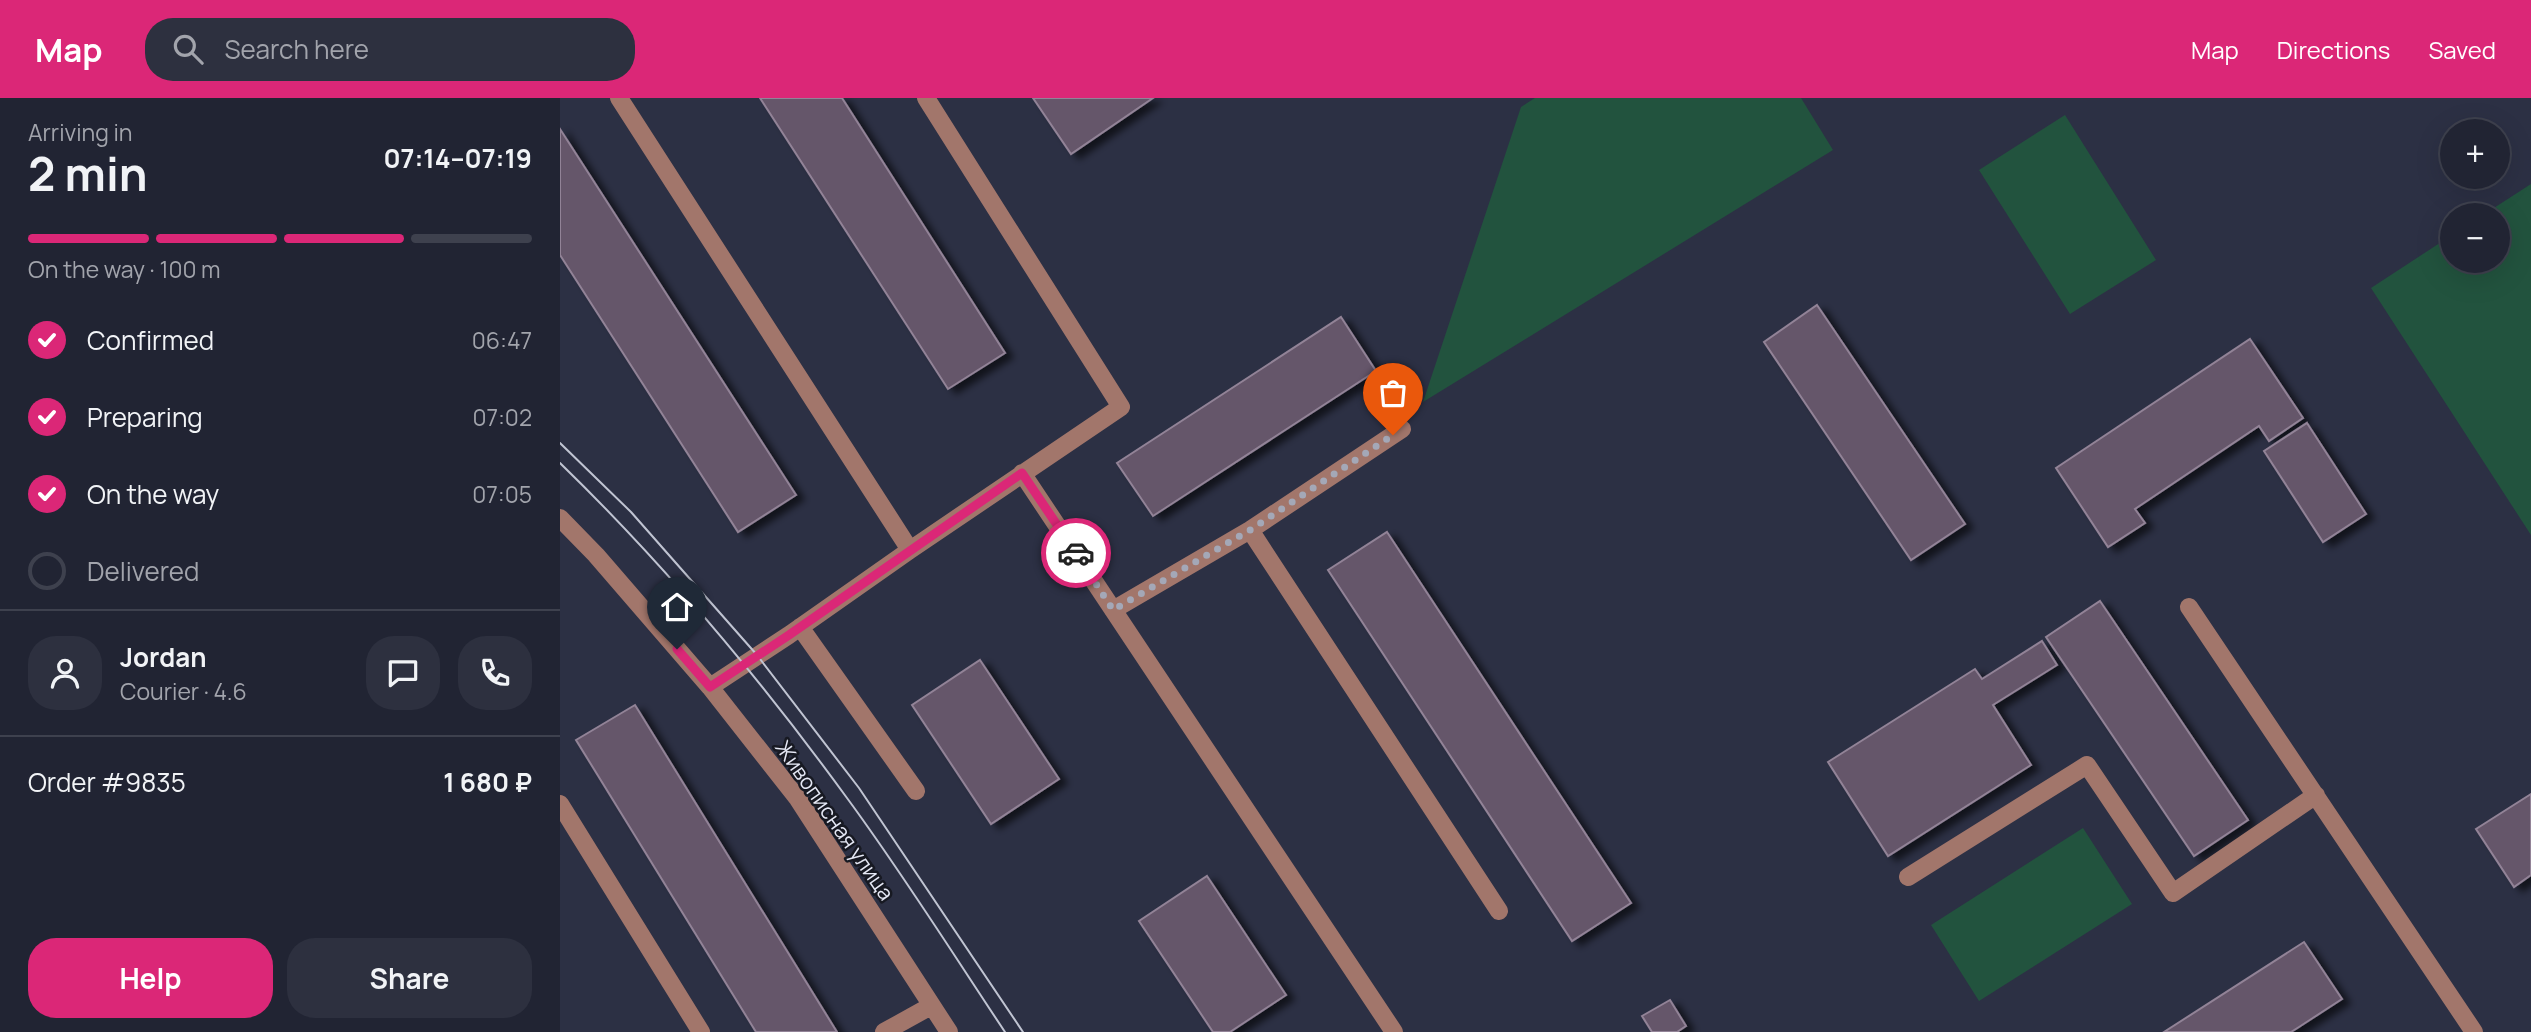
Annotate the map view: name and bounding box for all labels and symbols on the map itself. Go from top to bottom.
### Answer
pin [1363,363,1423,435]
courier [1041,518,1111,588]
pin [647,577,707,649]
street label: Живописная улица [769,735,901,905]

